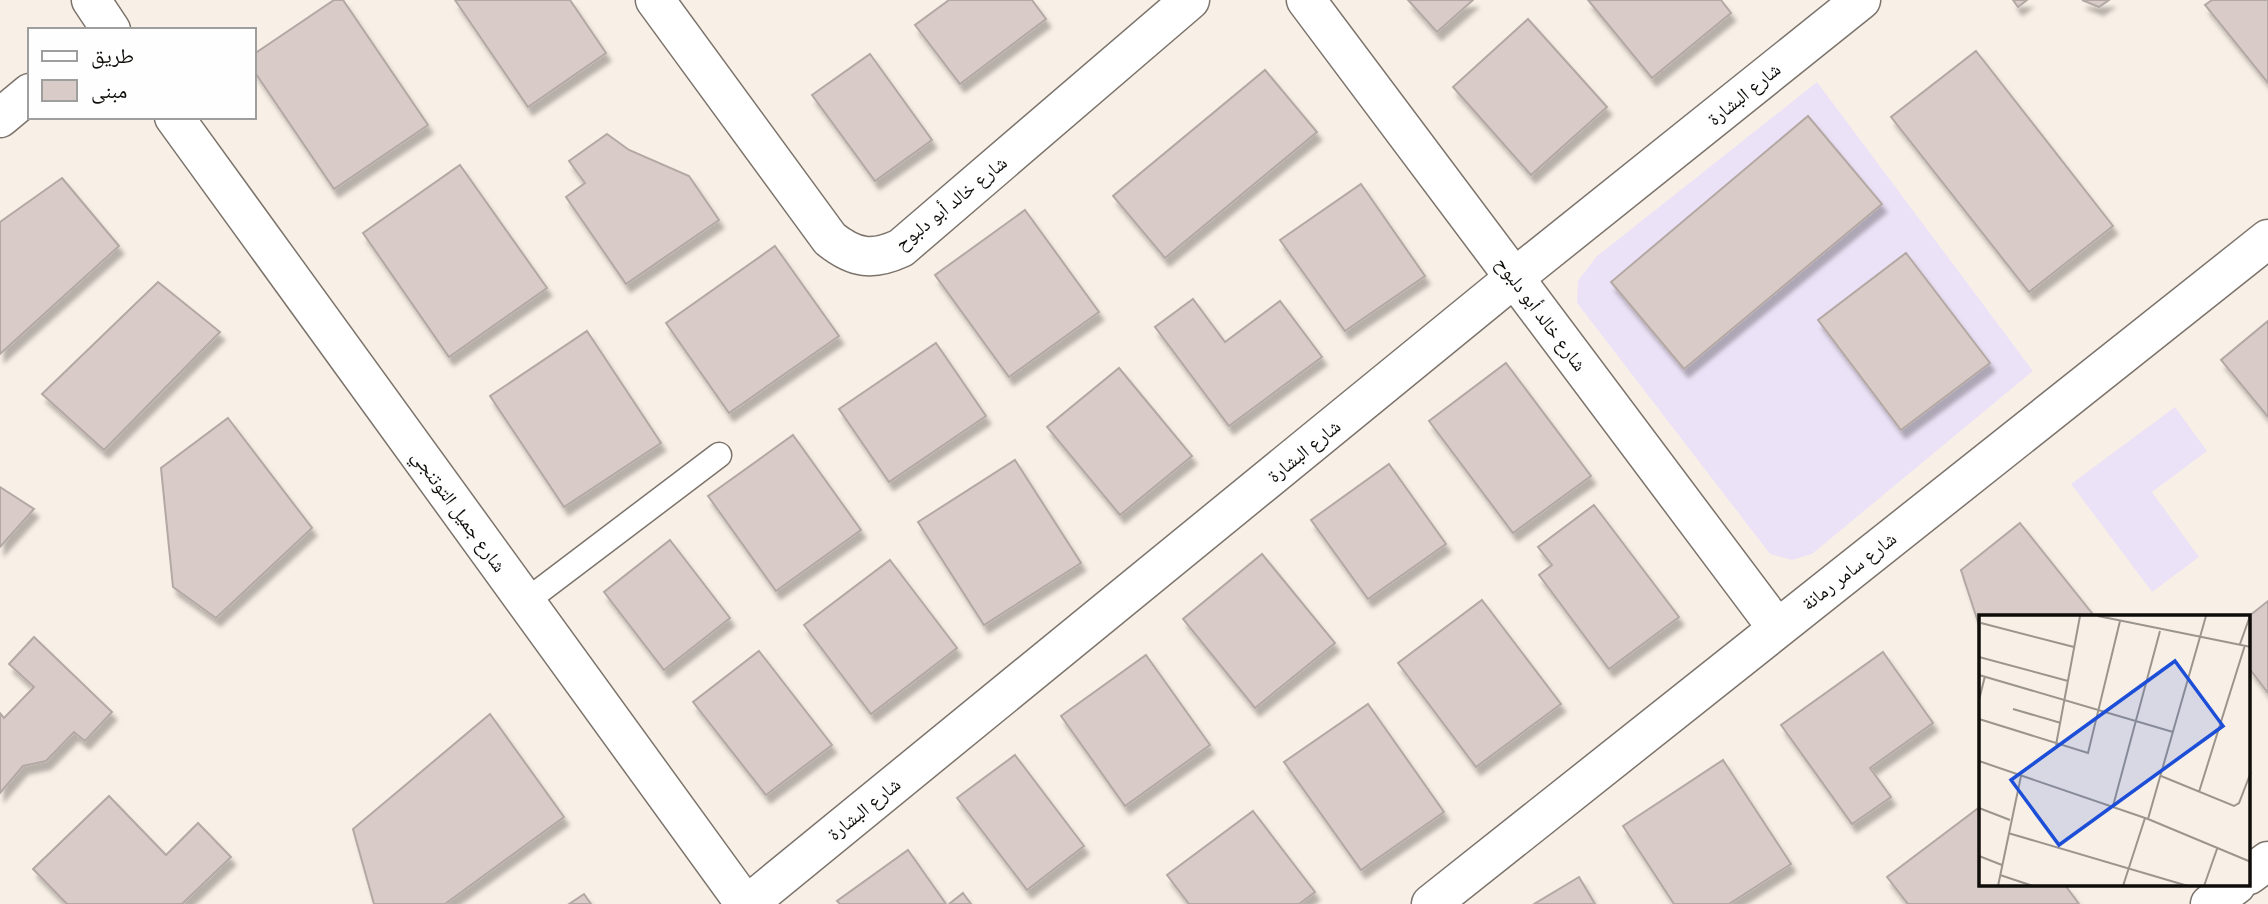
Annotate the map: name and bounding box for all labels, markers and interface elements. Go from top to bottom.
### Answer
legend [28,28,256,119]
text: طريق [91,43,134,69]
street label: شارع البشارة [1703,58,1785,130]
text: مبنى [91,78,127,104]
street label: شارع خالد أبو دلبوح [890,151,1012,255]
street label: شارع خالد أبو دلبوح [1491,252,1591,376]
street label: شارع البشارة [1263,415,1345,487]
street label: شارع جميل التوتنجي [404,445,511,579]
street label: شارع سامر رمانة [1797,527,1901,615]
inset map [1979,615,2250,886]
street label: شارع البشارة [823,773,905,845]

